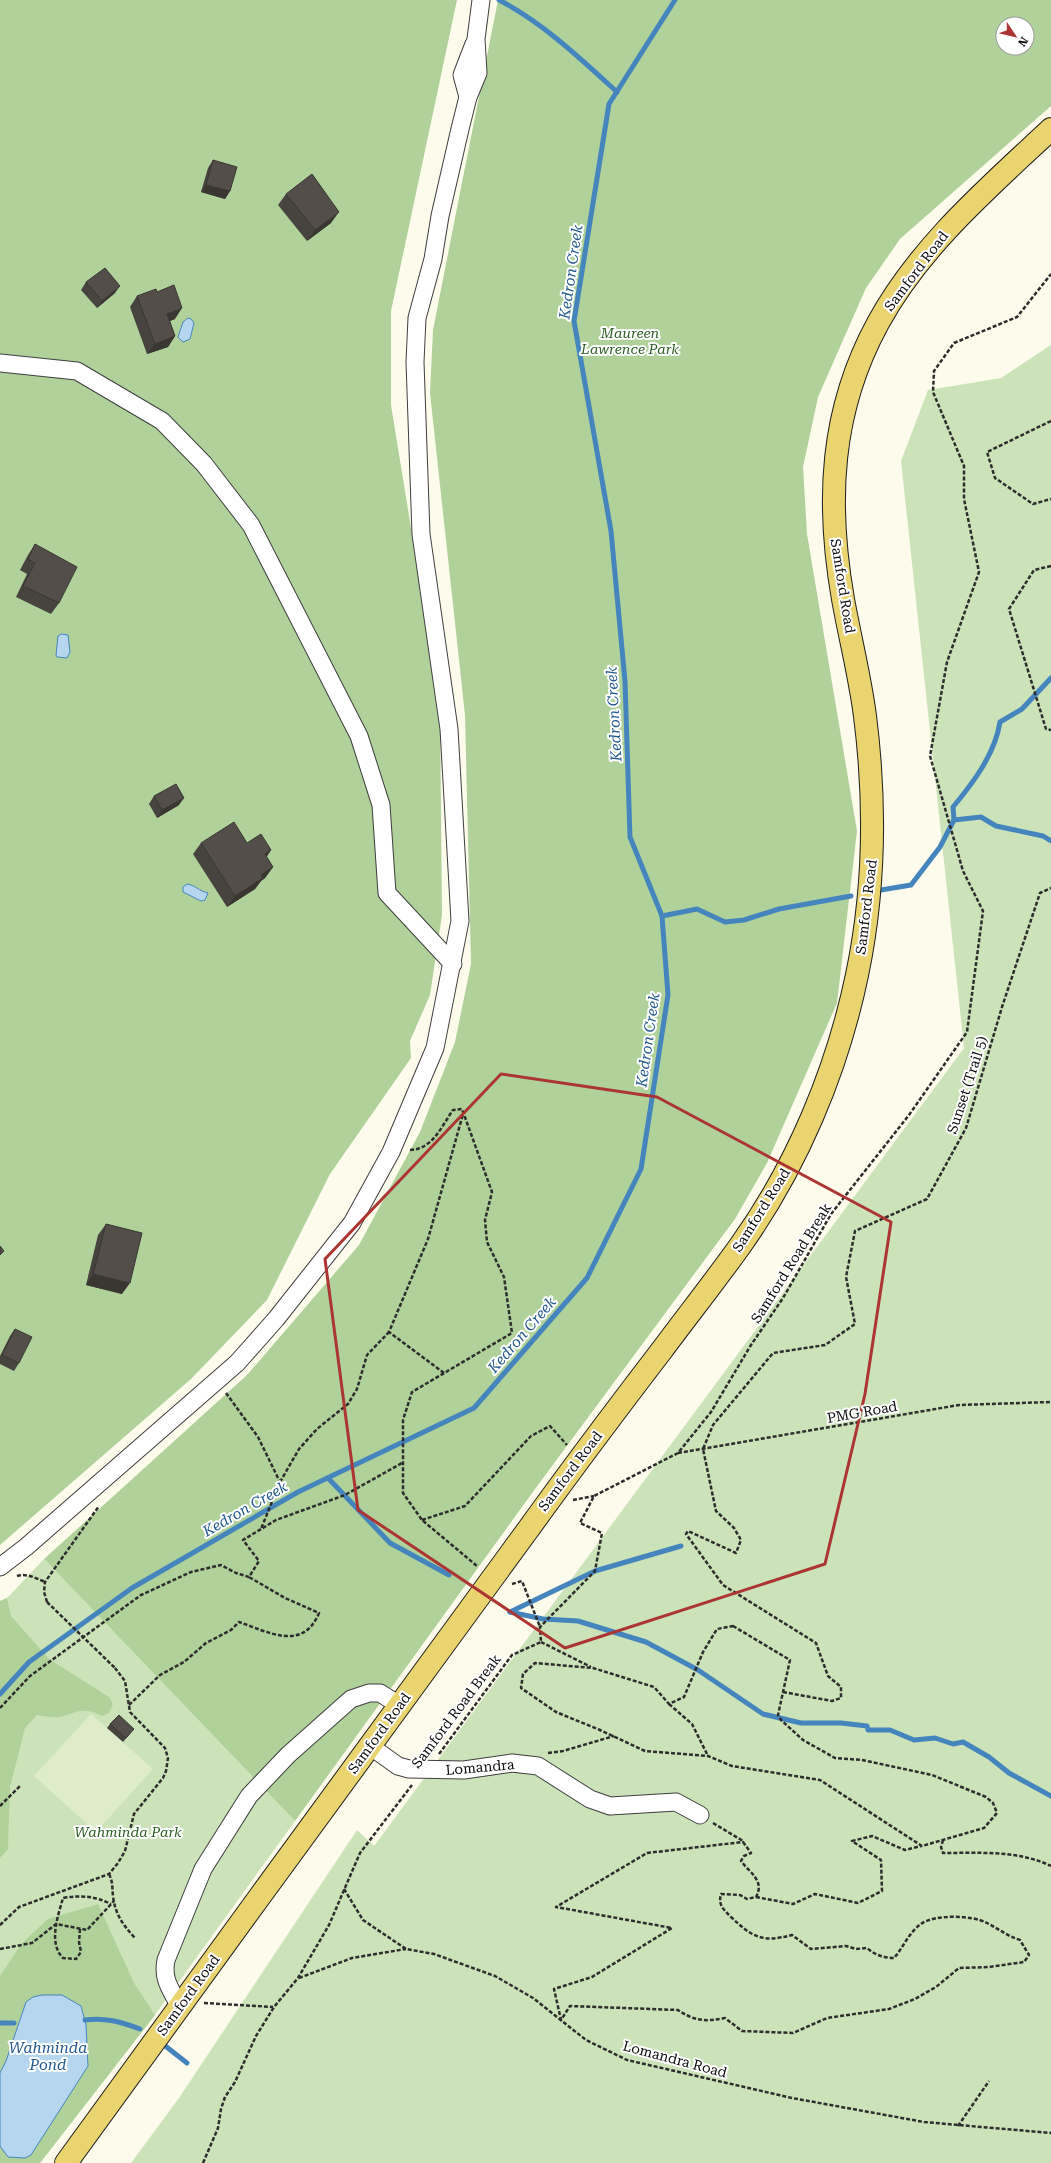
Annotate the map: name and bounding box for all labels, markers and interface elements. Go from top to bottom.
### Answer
north arrow [995,16,1035,56]
text: N [1015,34,1031,49]
water label: Kedron Creek [555,223,587,321]
street label: Samford Road [881,228,951,314]
park label: Maureen Lawrence Park [580,325,679,357]
street label: Samford Road [828,537,858,635]
water label: Kedron Creek [602,665,626,763]
street label: Samford Road [852,859,880,955]
water label: Kedron Creek [632,991,664,1089]
street label: Sunset (Trail 5) [944,1034,990,1136]
street label: Samford Road [729,1165,793,1255]
street label: Samford Road Break [748,1200,834,1326]
water label: Kedron Creek [483,1293,560,1377]
street label: PMG Road [826,1398,898,1426]
street label: Samford Road [535,1428,605,1514]
water label: Kedron Creek [199,1477,291,1541]
street label: Samford Road Break [408,1651,504,1771]
street label: Samford Road [344,1690,414,1776]
street label: Lomandra [445,1756,515,1778]
park label: Wahminda Park [74,1824,182,1840]
street label: Samford Road [153,1952,223,2038]
street label: Lomandra Road [621,2037,729,2081]
water label: Wahminda Pond [9,2039,87,2074]

